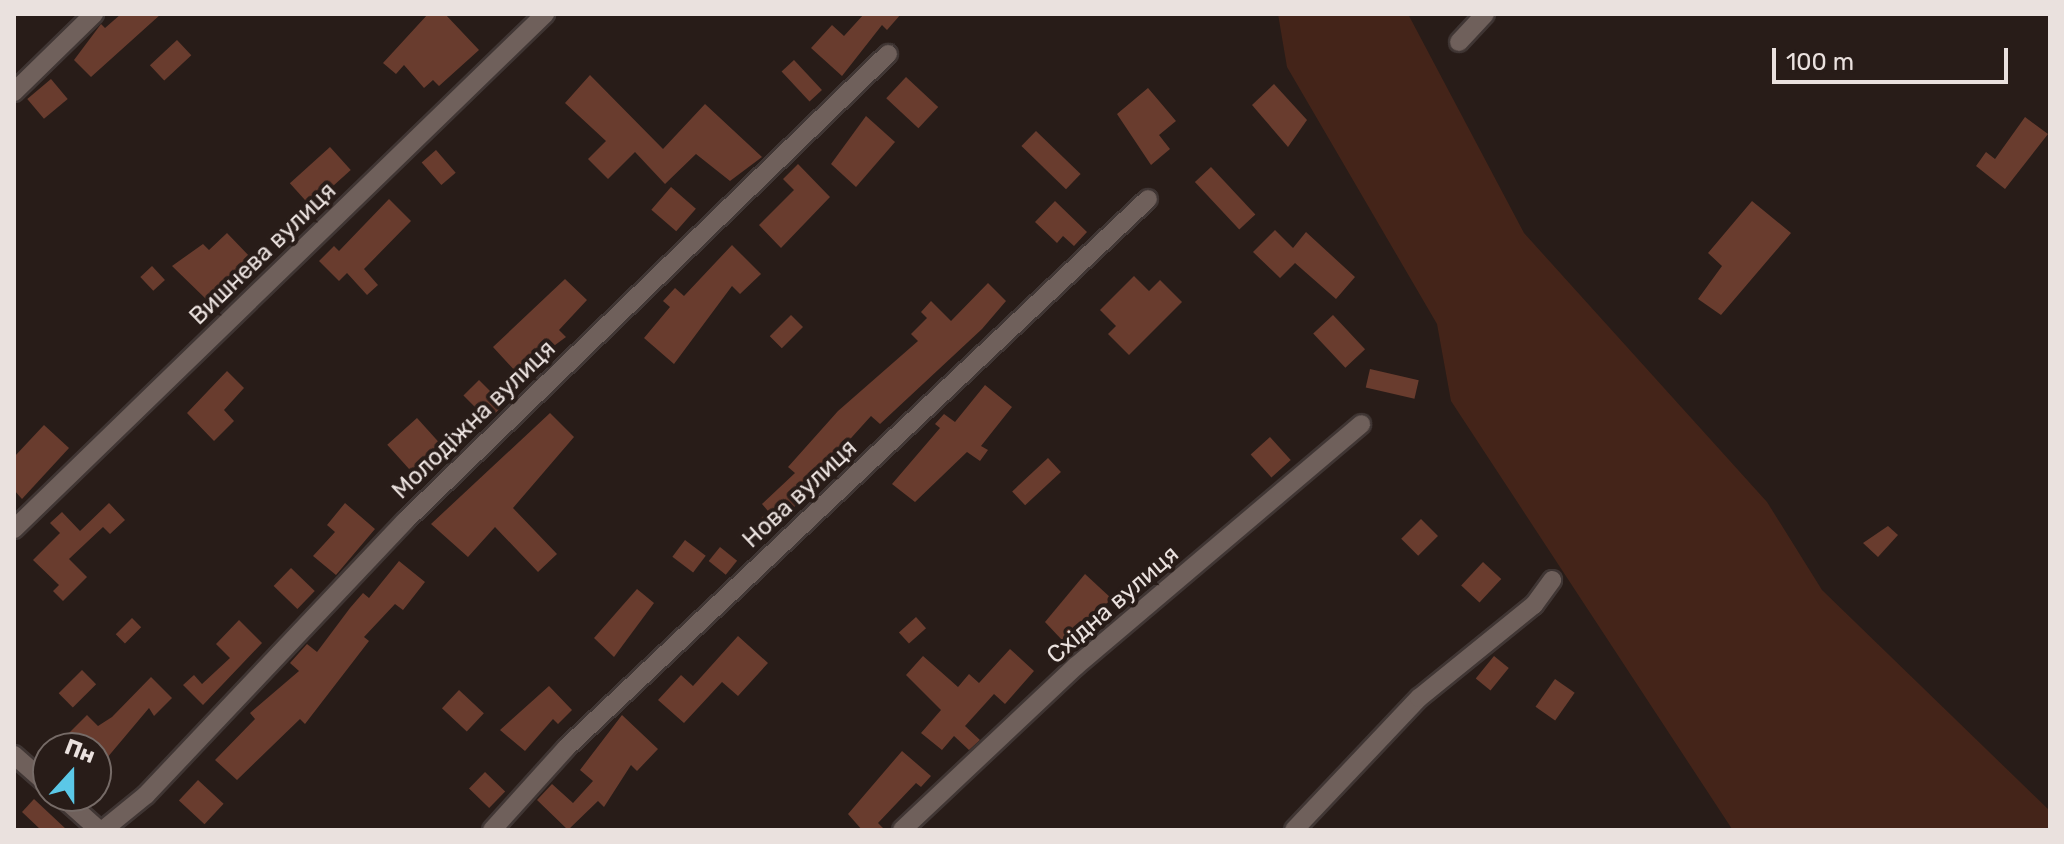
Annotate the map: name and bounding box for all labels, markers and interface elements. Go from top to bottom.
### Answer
scale bar [1776,32,2012,82]
text: 100 m [1786,48,1854,76]
street label: Вишнева вулиця [184,177,342,331]
street label: Молодіжна вулиця [386,335,562,505]
street label: Нова вулиця [737,434,863,554]
street label: Східна вулиця [1041,540,1185,670]
north arrow [32,732,112,812]
text: Пн [61,733,99,769]

